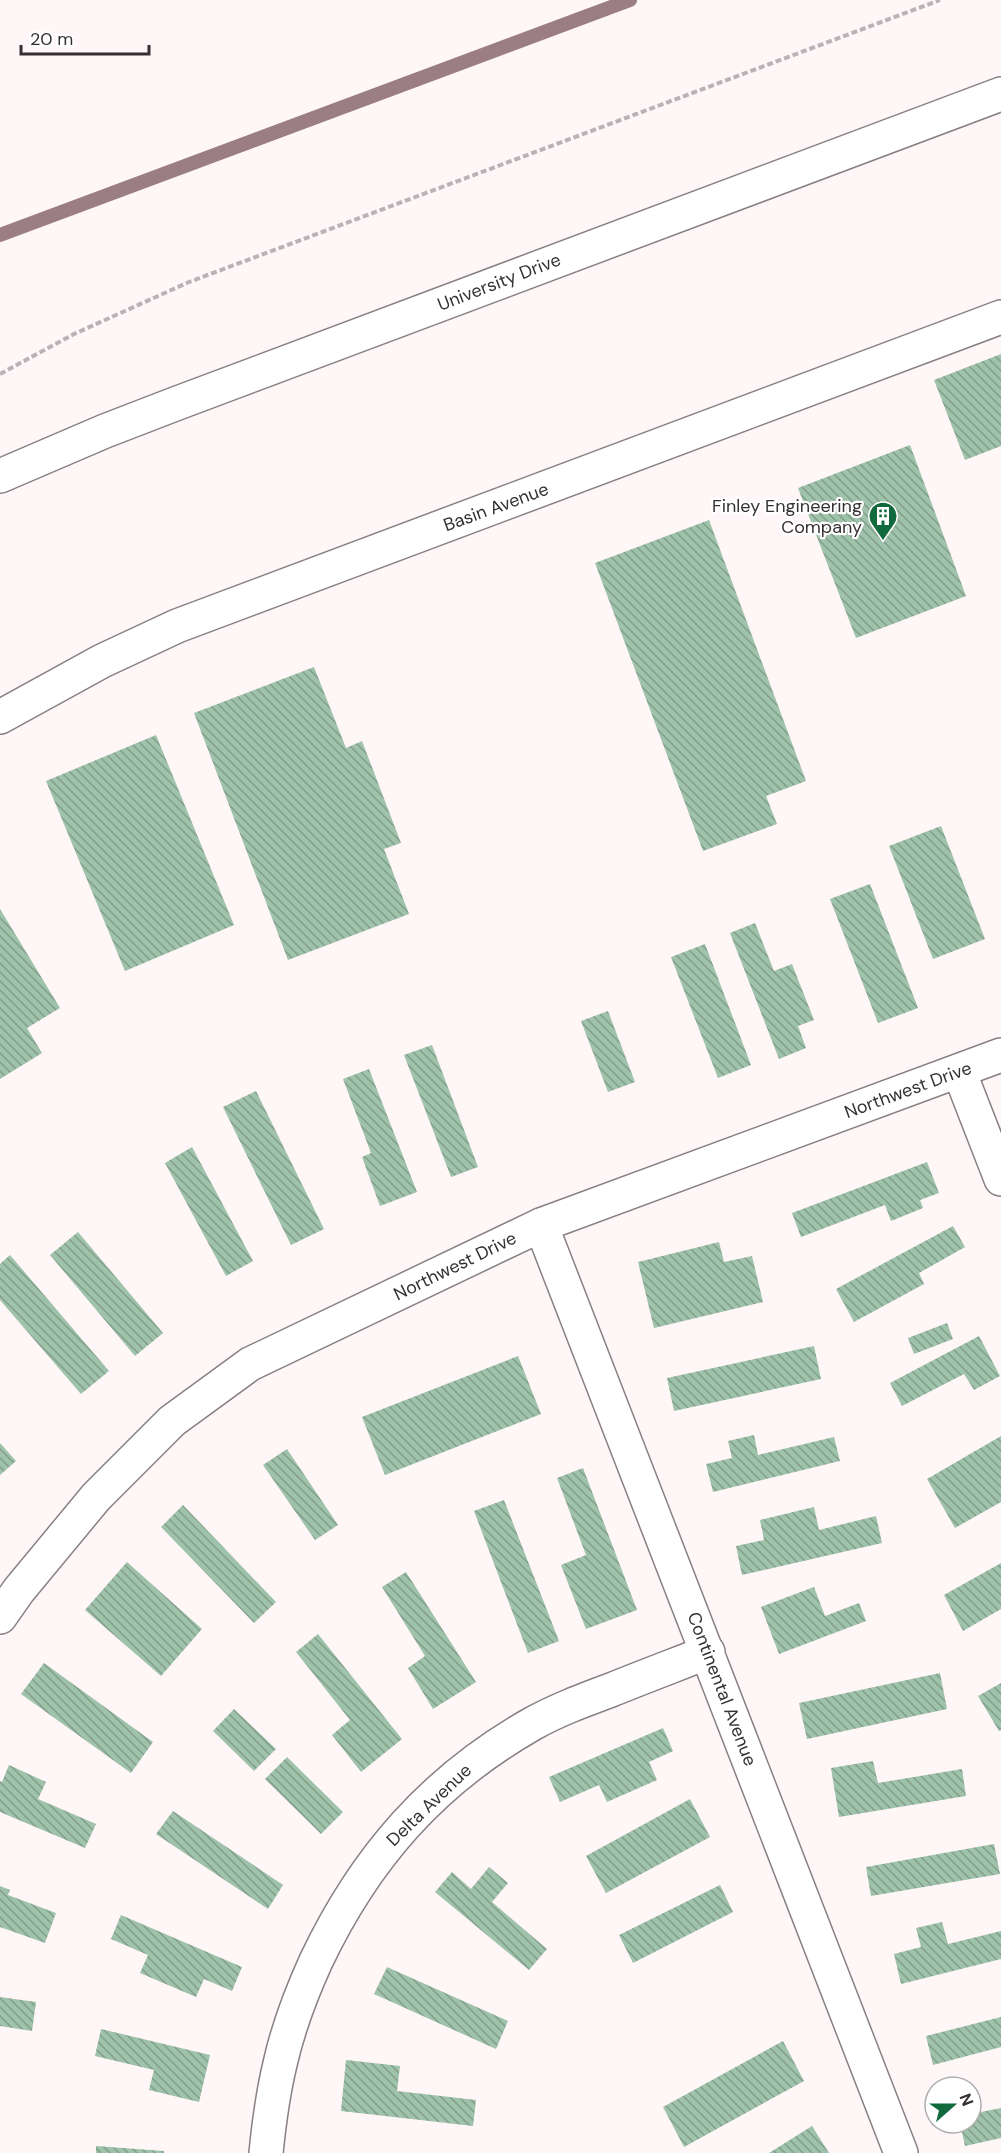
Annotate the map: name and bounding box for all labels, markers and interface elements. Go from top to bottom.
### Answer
scale bar [21,18,148,56]
text: 20 m [30,27,73,51]
street label: University Drive [434,247,564,317]
street label: Basin Avenue [440,477,552,537]
place label: Finley Engineering Company [712,494,862,539]
building icon: Finley Engineering Company [867,500,899,542]
street label: Northwest Drive [841,1056,975,1124]
street label: Northwest Drive [390,1226,520,1306]
street label: Continental Avenue [682,1609,762,1769]
street label: Delta Avenue [381,1758,477,1852]
north arrow [923,2075,983,2135]
text: N [955,2091,978,2109]

